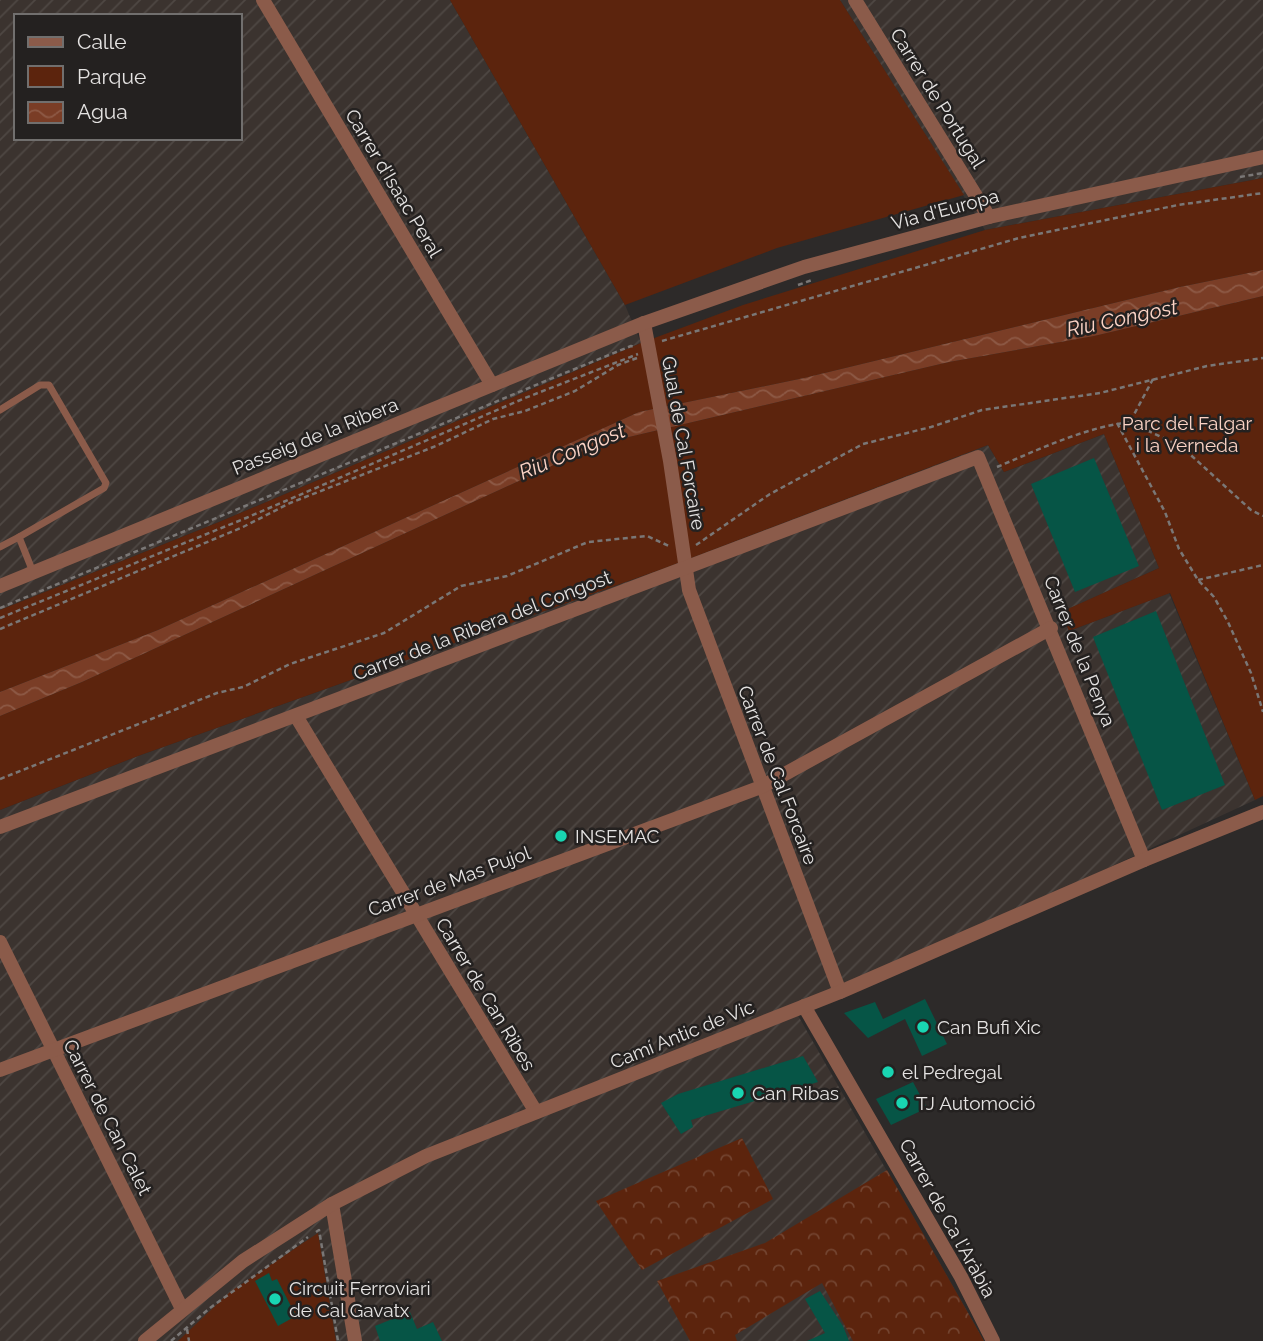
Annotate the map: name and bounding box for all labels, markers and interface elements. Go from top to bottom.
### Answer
legend [14,14,242,140]
street label: Carrer de Portugal [886,24,990,173]
text: Calle [77,29,127,54]
text: Parque [77,64,146,89]
text: Agua [77,99,128,124]
street label: Carrer d'Isaac Peral [341,105,447,262]
street label: Via d'Europa [889,184,1001,234]
water label: Riu Congost [1064,294,1180,342]
street label: Gual de Cal Forcaire [658,354,710,532]
street label: Passeig de la Ribera [229,393,401,479]
park label: Parc del Falgar i la Verneda [1122,412,1253,456]
water label: Riu Congost [515,417,629,485]
street label: Carrer de la Ribera del Congost [350,565,615,684]
street label: Carrer de la Penya [1040,572,1120,730]
street label: Carrer de Cal Forcaire [734,682,822,868]
place label: INSEMAC [575,825,660,847]
marker: INSEMAC [553,828,569,844]
street label: Carrer de Mas Pujol [365,841,534,921]
street label: Carrer de Can Ribes [432,914,540,1074]
street label: Camí Antic de Vic [607,995,757,1073]
place label: Can Bufi Xic [937,1016,1041,1038]
marker: Can Bufi Xic [915,1019,931,1035]
street label: Carrer de Can Calet [59,1035,157,1199]
place label: el Pedregal [902,1061,1003,1083]
marker: el Pedregal [880,1064,896,1080]
place label: Can Ribas [752,1082,839,1104]
marker: Can Ribas [730,1085,746,1101]
place label: TJ Automoció [916,1092,1035,1114]
marker: TJ Automoció [894,1095,910,1111]
street label: Carrer de Ca l'Aràbia [895,1135,1001,1301]
place label: Circuit Ferroviari de Cal Gavatx [289,1277,431,1321]
marker: Circuit Ferroviari de Cal Gavatx [267,1291,283,1307]

